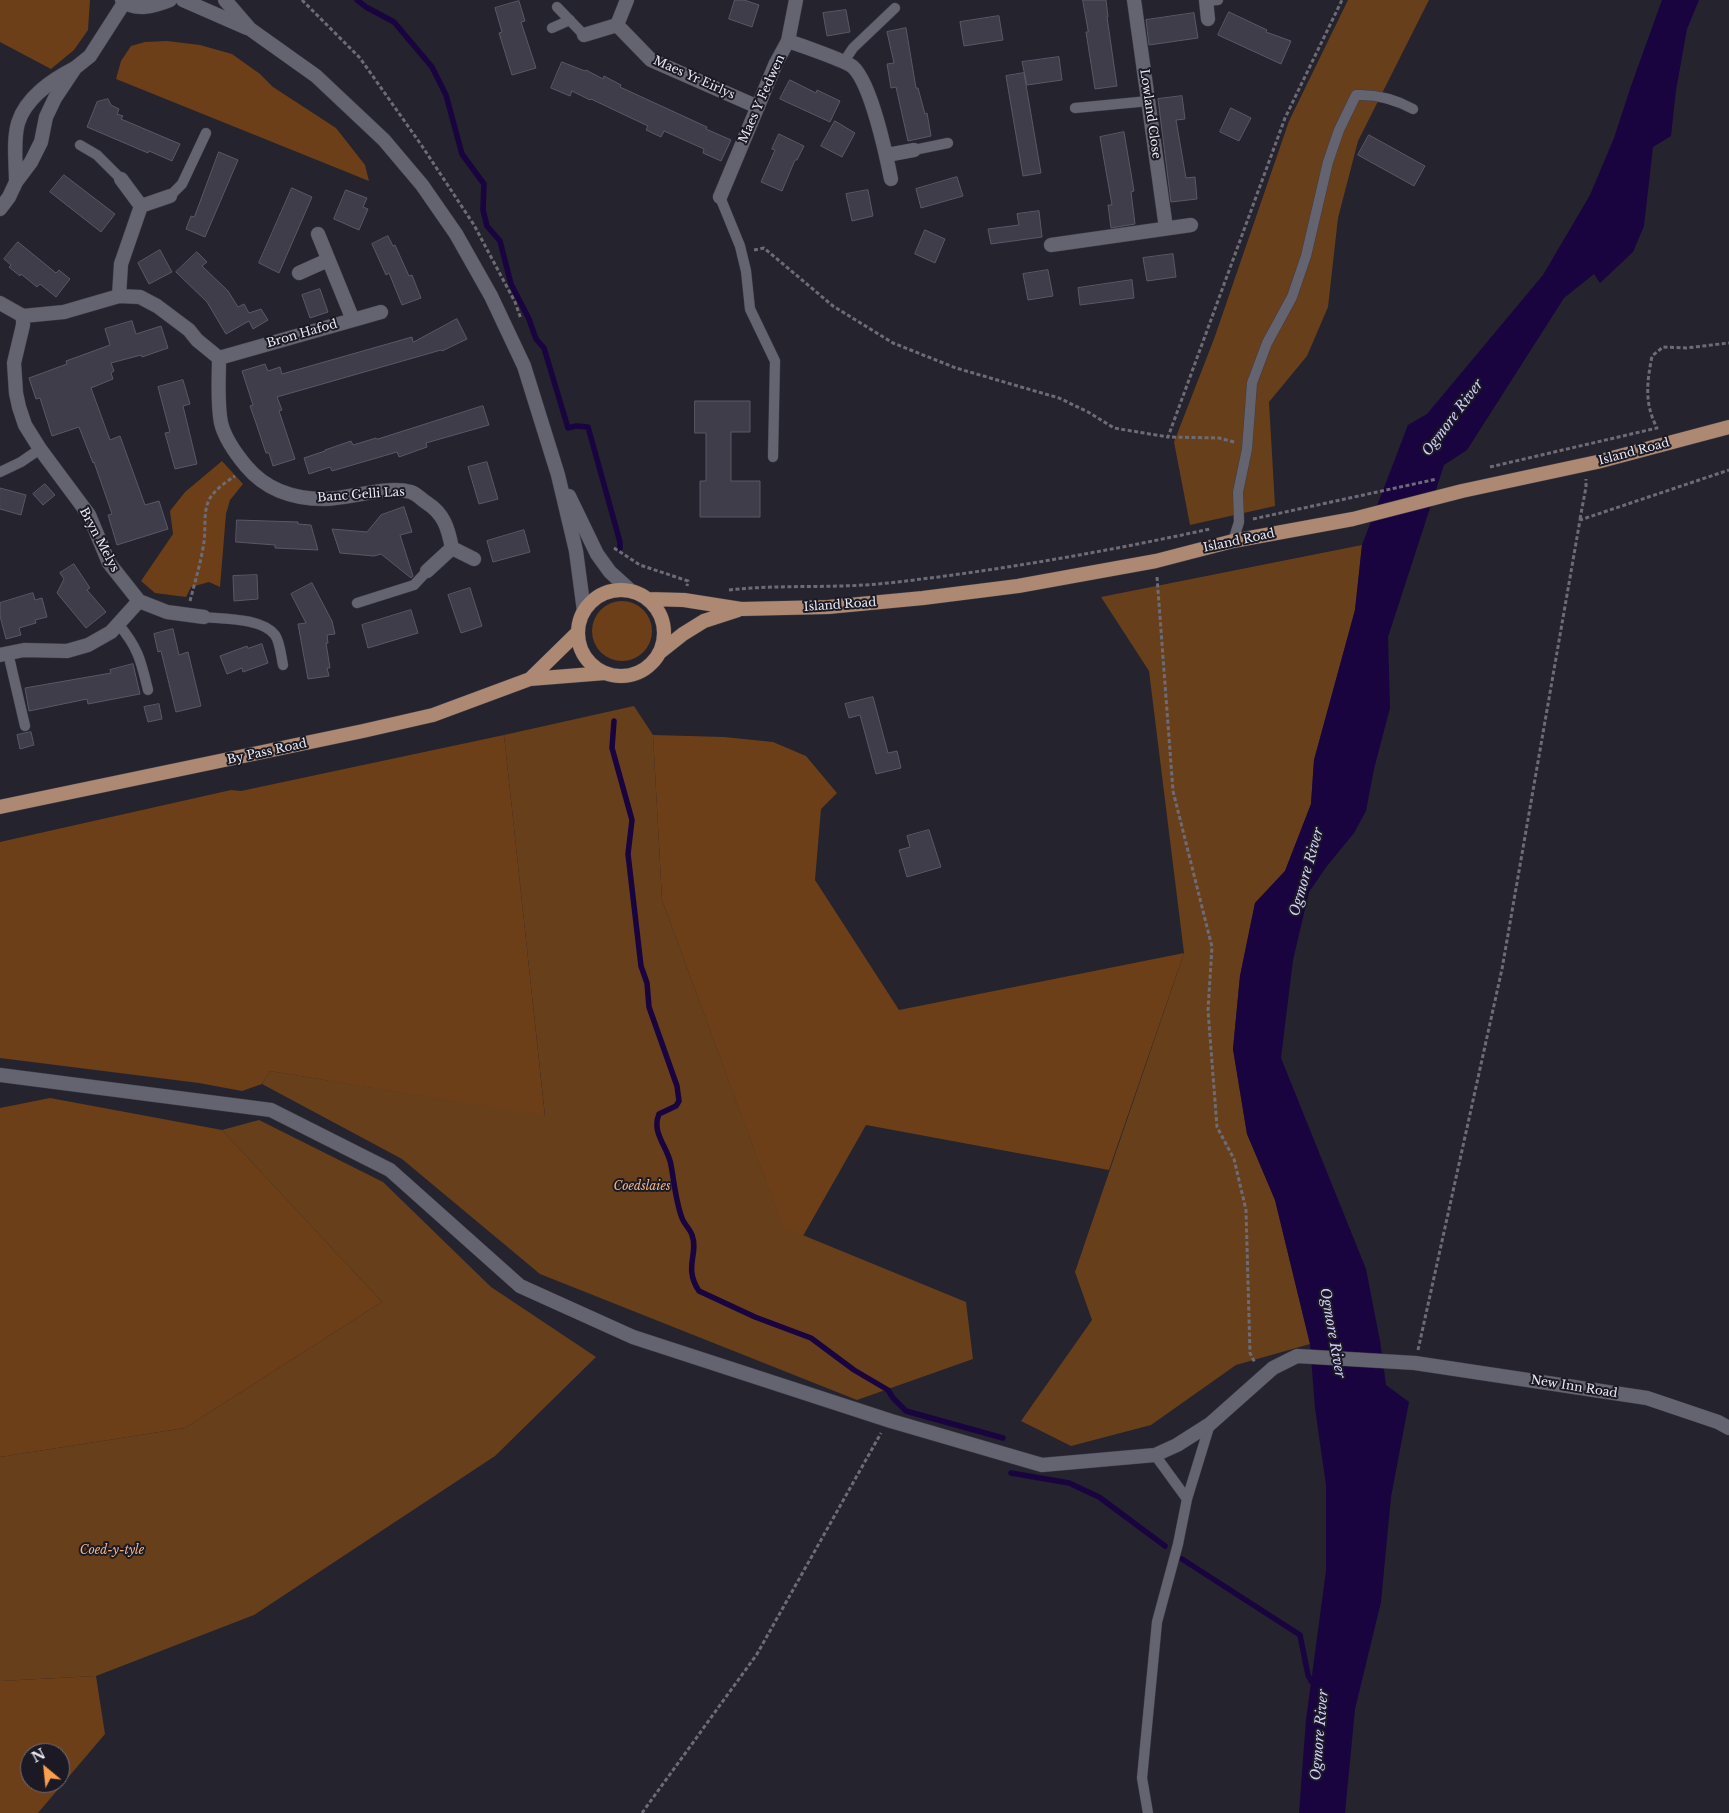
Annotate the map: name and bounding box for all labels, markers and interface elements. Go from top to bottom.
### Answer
street label: Maes Y Fedwen [736,53,788,145]
street label: Maes Yr Eirlys [651,54,737,102]
street label: Lowland Close [1137,68,1163,160]
street label: Bron Hafod [265,317,339,351]
water label: Ogmore River [1419,377,1487,459]
street label: Island Road [1597,436,1671,468]
street label: Banc Gelli Las [317,485,405,505]
street label: Bryn Melys [76,505,122,575]
street label: Island Road [1202,526,1276,556]
street label: Island Road [803,595,877,615]
street label: By Pass Road [226,737,308,767]
water label: Ogmore River [1286,826,1328,918]
park label: Coedslaies [614,1180,670,1194]
water label: Ogmore River [1316,1287,1348,1379]
street label: New Inn Road [1530,1373,1618,1401]
park label: Coed-y-tyle [80,1544,144,1558]
water label: Ogmore River [1308,1689,1332,1781]
north arrow [20,1743,70,1793]
text: N [28,1745,48,1767]

